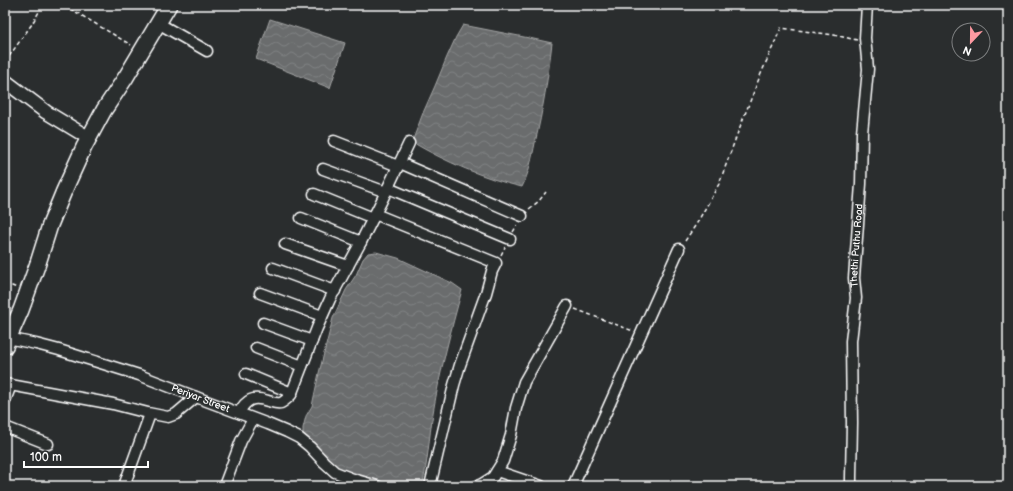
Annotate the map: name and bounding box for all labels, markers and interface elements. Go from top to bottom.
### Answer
north arrow [951,22,991,62]
text: N [961,43,974,58]
street label: Thethi Puthu Road [848,203,866,288]
street label: Periyar Street [170,382,231,415]
scale bar [24,443,148,469]
text: 100 m [30,450,62,465]

